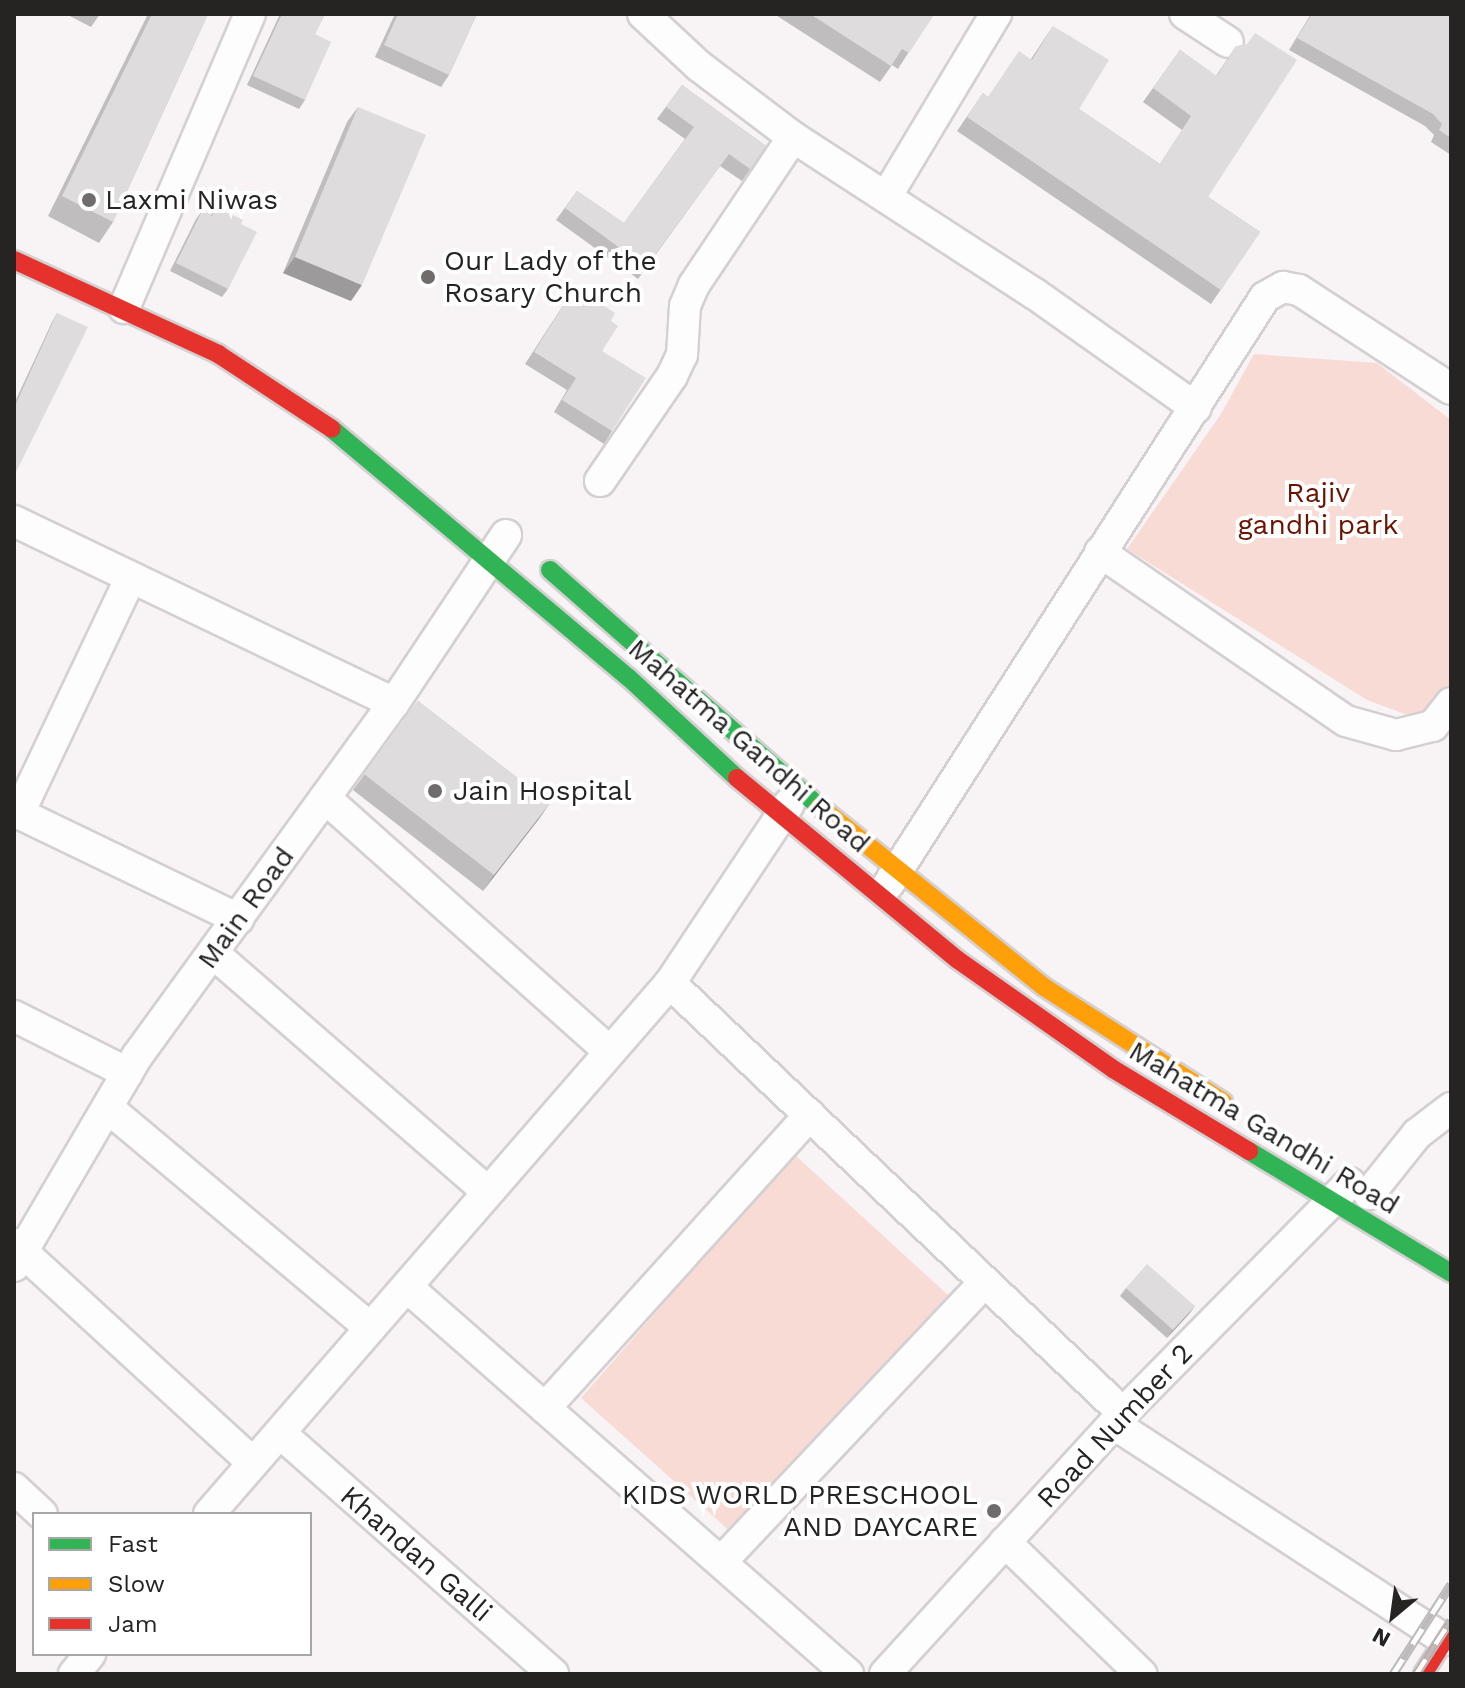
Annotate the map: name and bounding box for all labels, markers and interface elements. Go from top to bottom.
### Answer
place label: Laxmi Niwas [105,183,278,217]
marker: Laxmi Niwas [80,191,98,209]
place label: Our Lady of the Rosary Church [444,244,660,310]
marker: Our Lady of the Rosary Church [419,268,437,286]
park label: Rajiv gandhi park [1238,476,1398,542]
street label: Mahatma Gandhi Road [621,632,877,860]
place label: Jain Hospital [453,774,632,808]
marker: Jain Hospital [424,780,446,802]
street label: Main Road [191,841,301,975]
street label: Mahatma Gandhi Road [1123,1034,1405,1222]
street label: Road Number 2 [1030,1337,1200,1515]
place label: KIDS WORLD PRESCHOOL AND DAYCARE [621,1478,978,1544]
street label: Khandan Galli [333,1479,499,1629]
marker: KIDS WORLD PRESCHOOL AND DAYCARE [985,1502,1003,1520]
legend [32,1512,312,1656]
text: Fast [108,1530,158,1558]
text: Slow [108,1570,165,1598]
north arrow [1353,1576,1433,1656]
text: Jam [108,1610,158,1638]
text: N [1368,1623,1394,1652]

